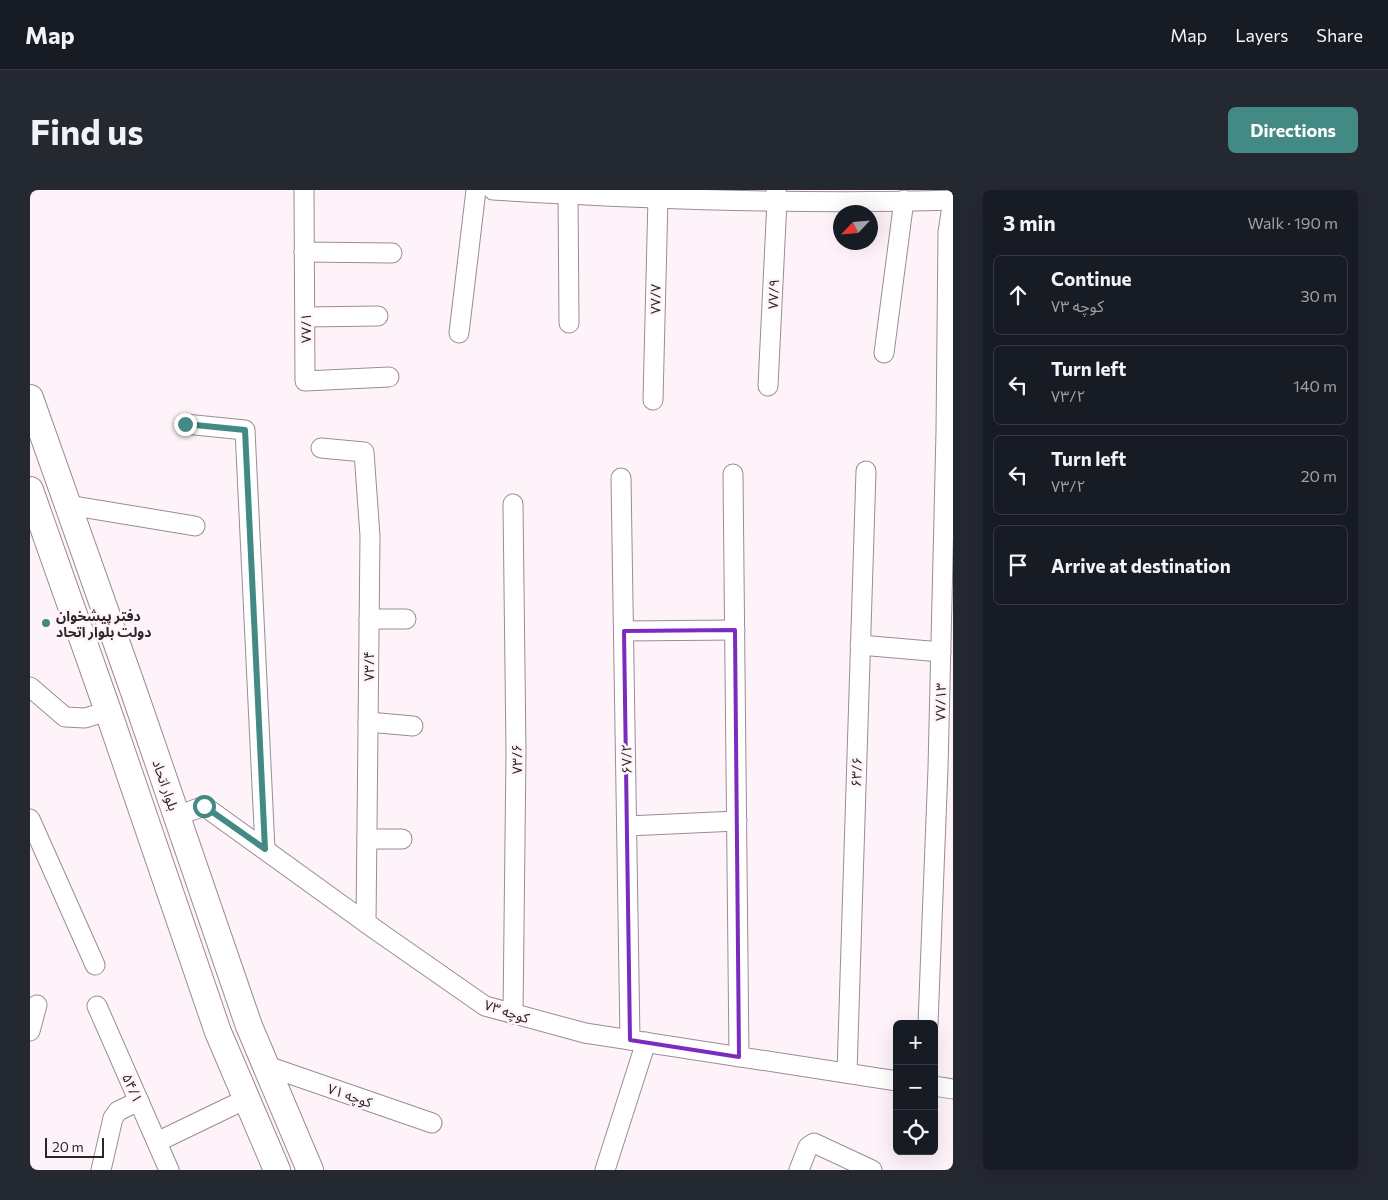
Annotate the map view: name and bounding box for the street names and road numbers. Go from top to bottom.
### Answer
street label: ۷۷/۹ [764,278,782,310]
street label: ۷۷/۷ [646,284,664,314]
street label: ۷۷/۱ [297,313,314,343]
street label: ۷۳/۴ [360,651,377,681]
street label: ۷۷/۱۳ [931,683,949,721]
street label: ۷۳/۶ [508,744,525,774]
street label: ۶۷/۲ [617,744,635,774]
street label: بلوار اتحاد [148,757,183,813]
street label: ۶۳/۶ [847,757,865,787]
street label: کوچه ۷۳ [482,996,532,1028]
street label: ۵۴/۱ [119,1071,147,1105]
street label: کوچه ۷۱ [325,1079,375,1113]

